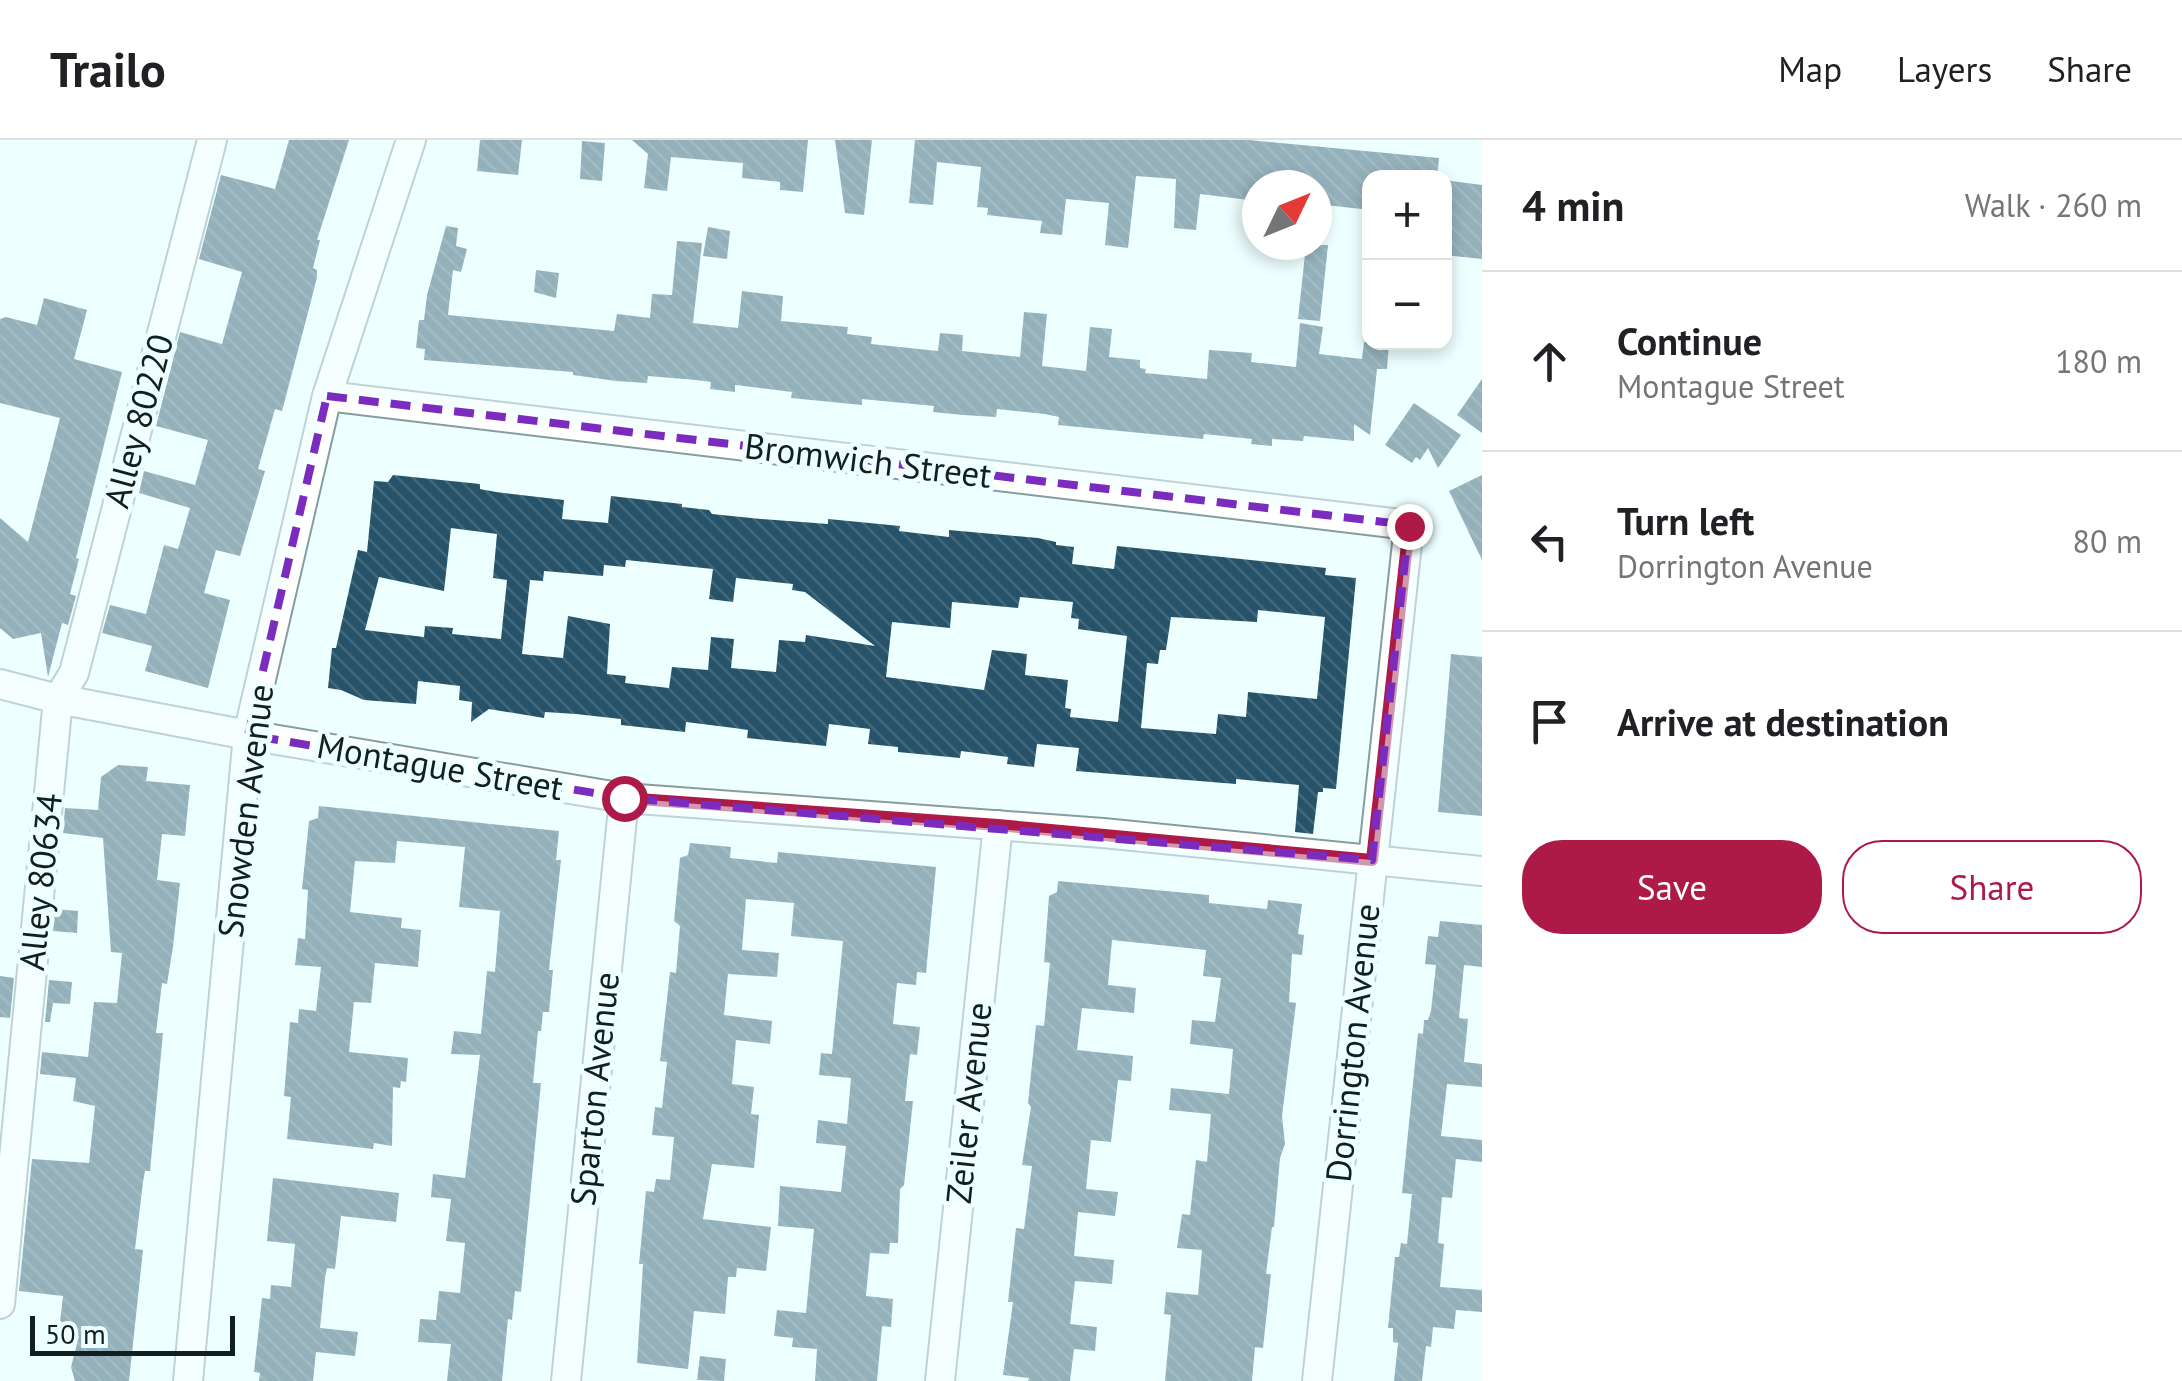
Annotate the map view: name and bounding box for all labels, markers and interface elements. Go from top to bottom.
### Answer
text: Trailo [50,38,166,100]
text: Map [1778,46,1842,92]
text: Layers [1897,46,1992,92]
text: Share [2047,46,2132,92]
north arrow [1242,170,1332,260]
map controls [1362,170,1452,350]
button: + [1362,170,1452,260]
text: 4 min [1522,178,1624,233]
text: Walk · 260 m [1965,184,2142,226]
button: − [1362,260,1452,350]
text: Continue [1617,316,1762,365]
street label: Alley 80220 [93,329,183,513]
icon: ahead [1522,334,1577,389]
text: 180 m [2055,340,2142,382]
text: Montague Street [1617,365,1845,407]
street label: Bromwich Street [742,422,994,498]
text: Turn left [1617,496,1754,545]
route end [1387,504,1433,550]
icon: left [1522,514,1577,569]
text: 80 m [2073,520,2142,562]
text: Dorrington Avenue [1617,545,1873,587]
street label: Snowden Avenue [207,681,283,940]
icon: arrive [1522,694,1577,749]
text: Arrive at destination [1617,697,1949,746]
street label: Montague Street [314,722,567,810]
route start [602,776,648,822]
street label: Alley 80634 [8,791,72,973]
button: Save [1522,840,1822,934]
button: Share [1842,840,2142,934]
street label: Dorrington Avenue [1315,901,1389,1184]
street label: Sparton Avenue [559,970,629,1208]
street label: Zeiler Avenue [935,1000,1001,1206]
scale bar [30,1311,235,1356]
text: 50 m [45,1315,106,1352]

